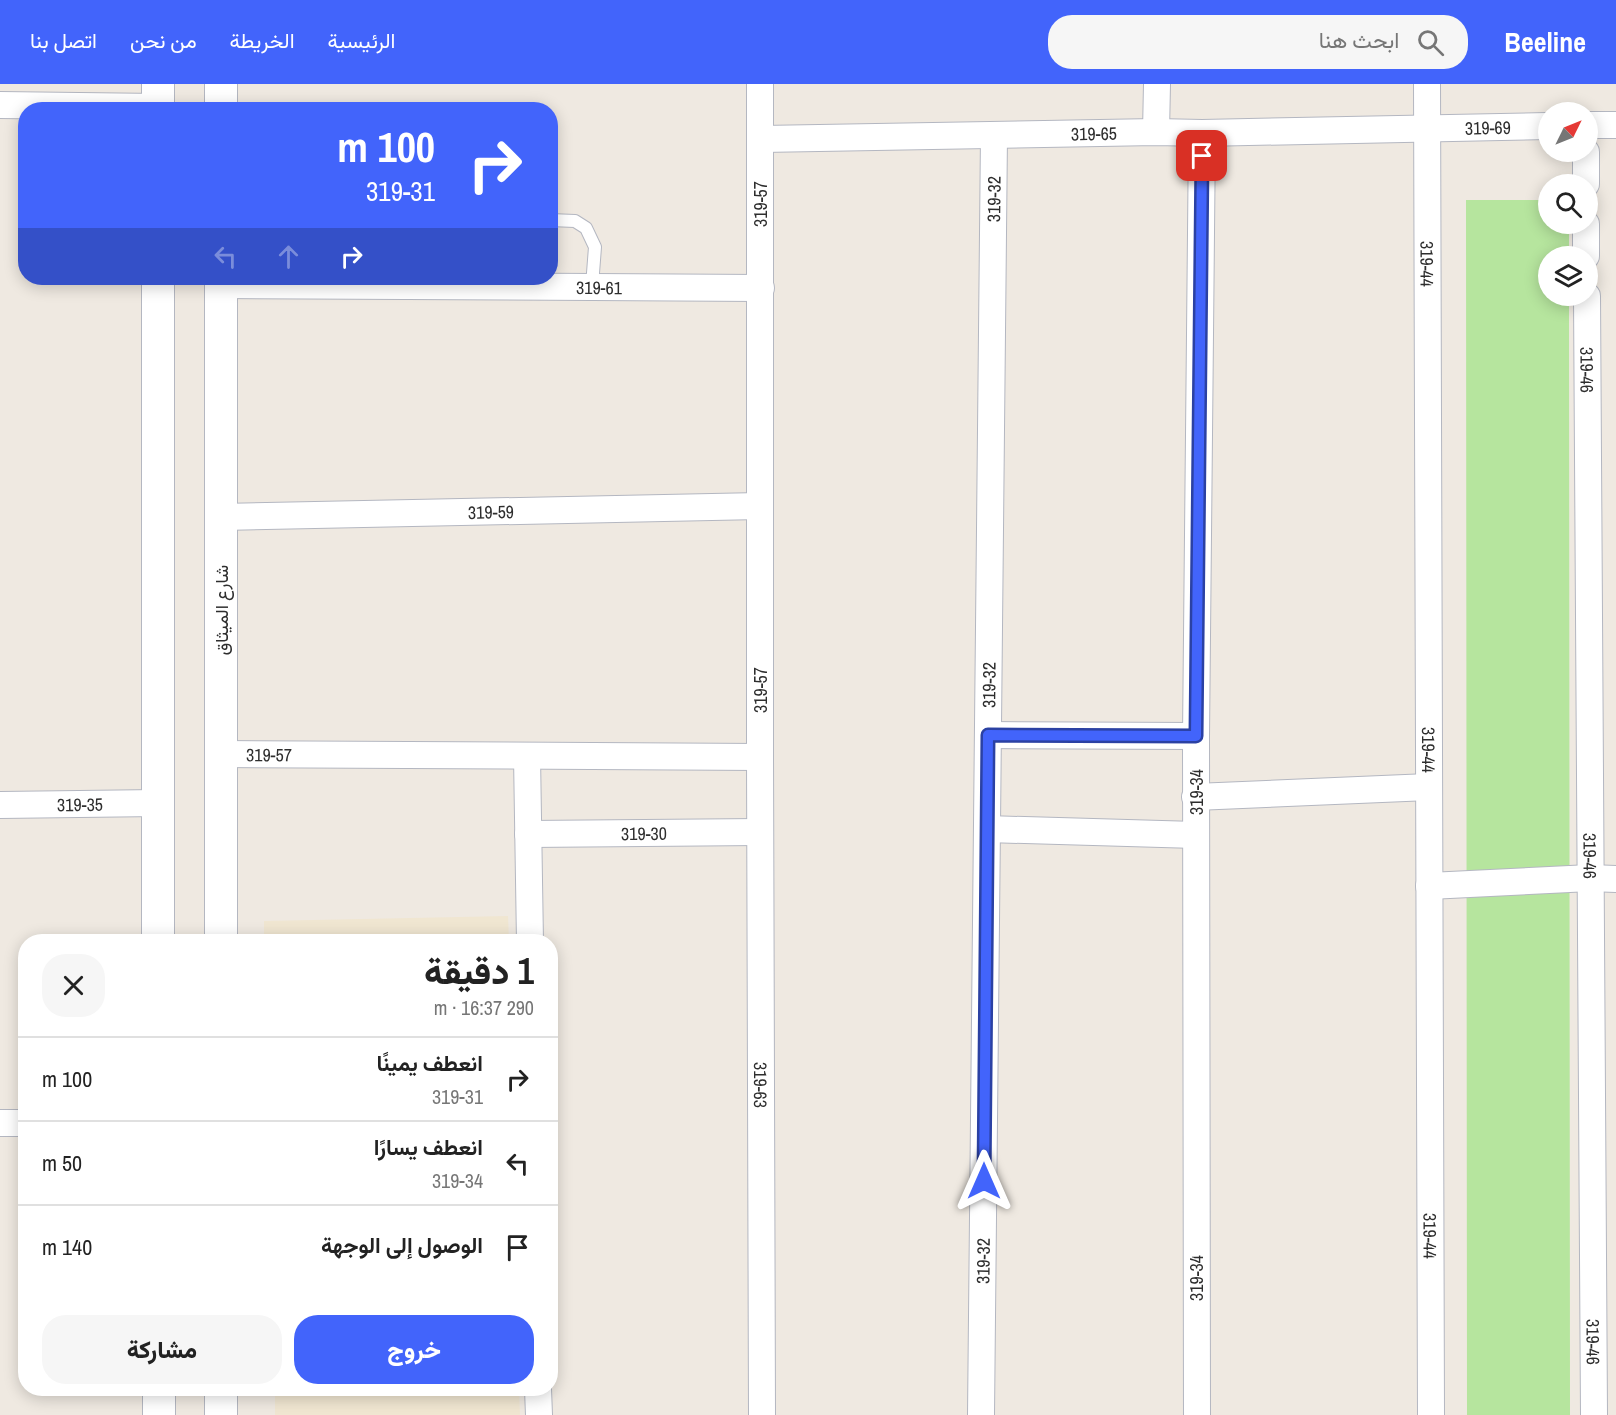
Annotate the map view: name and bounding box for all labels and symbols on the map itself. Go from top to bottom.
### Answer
north arrow [1538,102,1598,162]
street label: 319-69 [1465,114,1511,140]
street label: 319-65 [1071,120,1117,146]
pin [1176,130,1227,181]
street label: 319-32 [981,176,1006,222]
street label: 319-57 [748,181,773,227]
street label: 319-44 [1415,241,1440,287]
street label: 319-61 [576,274,623,300]
street label: 319-46 [1575,347,1600,393]
street label: 319-59 [468,499,514,524]
street label: شارع الميثاق [209,565,234,655]
street label: 319-32 [976,662,1001,708]
street label: 319-57 [748,667,773,713]
street label: 319-44 [1416,727,1442,773]
street label: 319-57 [246,742,292,767]
street label: 319-34 [1184,769,1209,815]
street label: 319-35 [57,791,103,817]
street label: 319-30 [621,820,667,846]
street label: 319-46 [1578,833,1603,879]
street label: 319-63 [748,1062,774,1108]
position arrow [952,1149,1016,1213]
street label: 319-44 [1418,1213,1443,1259]
street label: 319-32 [970,1238,995,1284]
street label: 319-34 [1184,1255,1209,1301]
street label: 319-46 [1581,1319,1606,1365]

